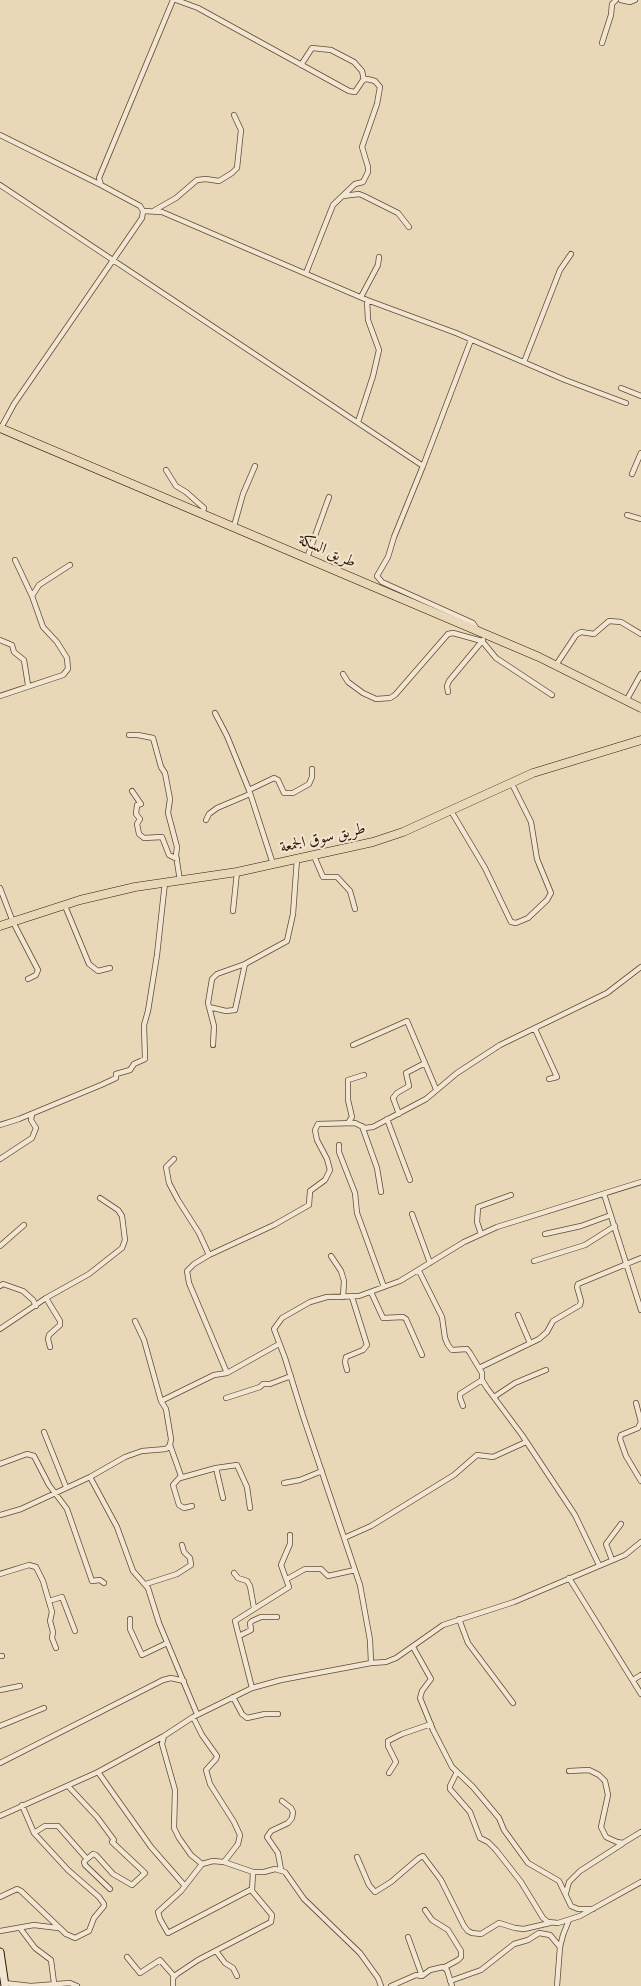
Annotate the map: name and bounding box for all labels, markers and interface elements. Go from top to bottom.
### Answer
street label: طريق السكة [295,531,359,573]
street label: طريق سوق الجمعة [278,820,368,858]

